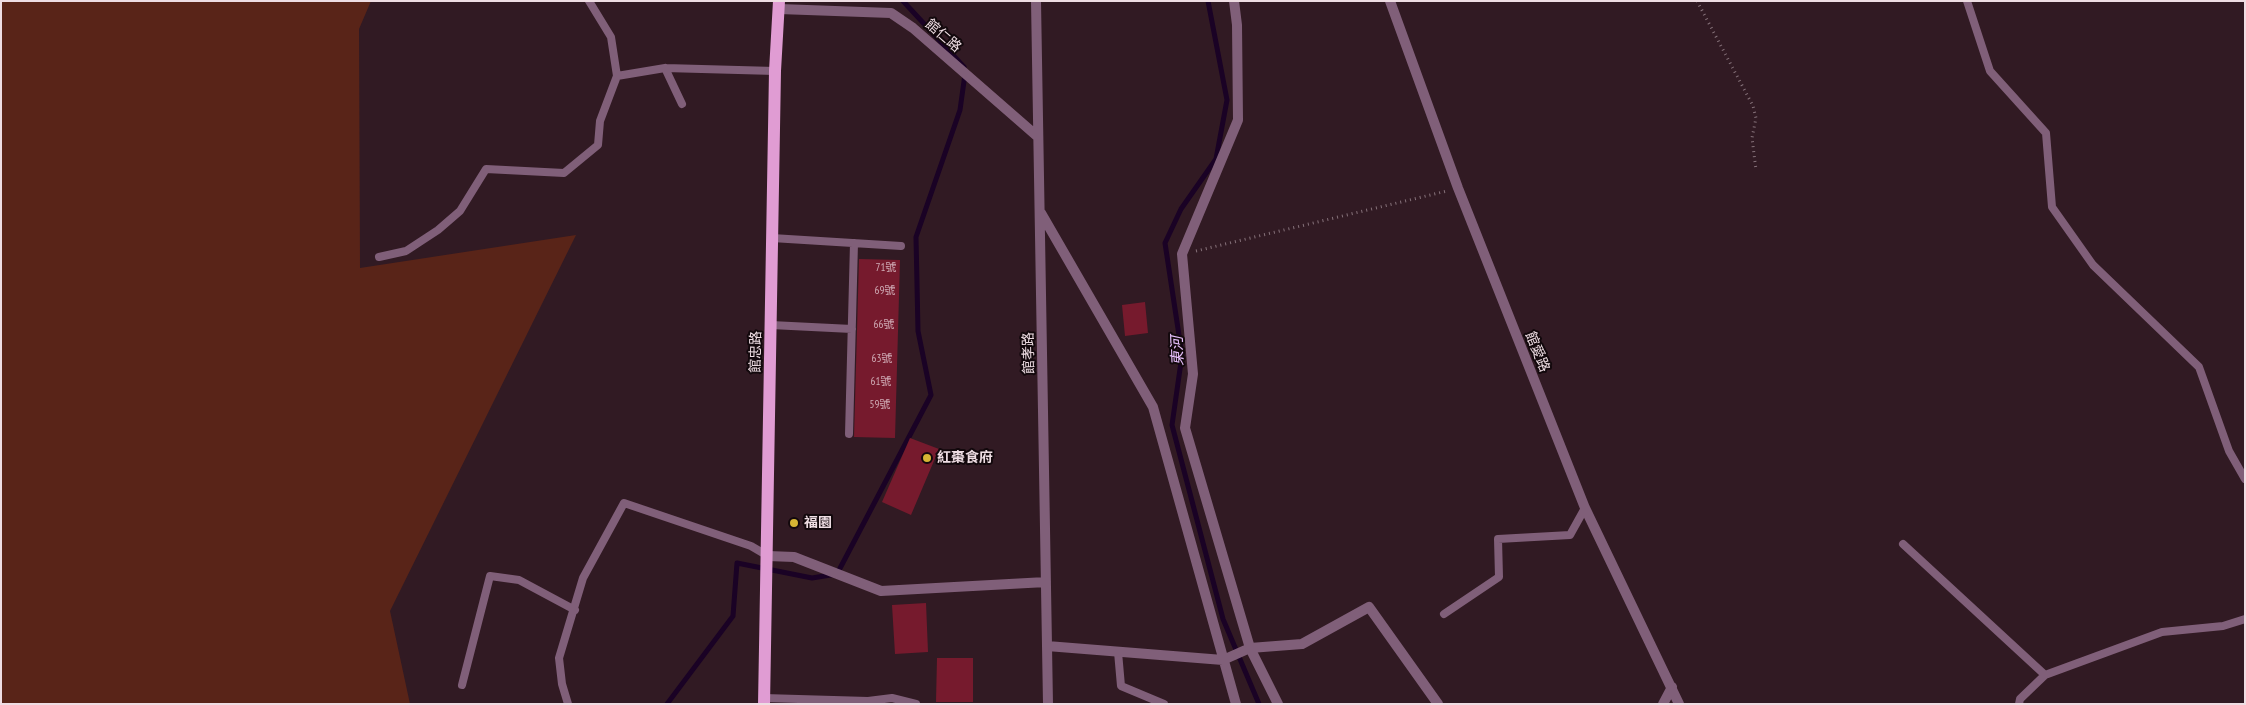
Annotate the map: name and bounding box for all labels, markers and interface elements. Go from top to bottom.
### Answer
street label: 館仁路 [922,16,964,56]
house number: 71號 [876,261,896,275]
house number: 69號 [875,284,895,298]
house number: 66號 [874,318,894,332]
street label: 館愛路 [1521,329,1553,375]
street label: 館忠路 [747,331,765,373]
street label: 館孝路 [1020,332,1038,374]
water label: 東河 [1168,336,1188,366]
house number: 63號 [872,352,892,366]
house number: 61號 [871,375,891,389]
house number: 59號 [870,398,890,412]
place label: 紅棗食府 [937,450,993,466]
marker: 紅棗食府 [921,452,933,464]
place label: 福園 [804,515,832,531]
marker: 福園 [788,517,800,529]

